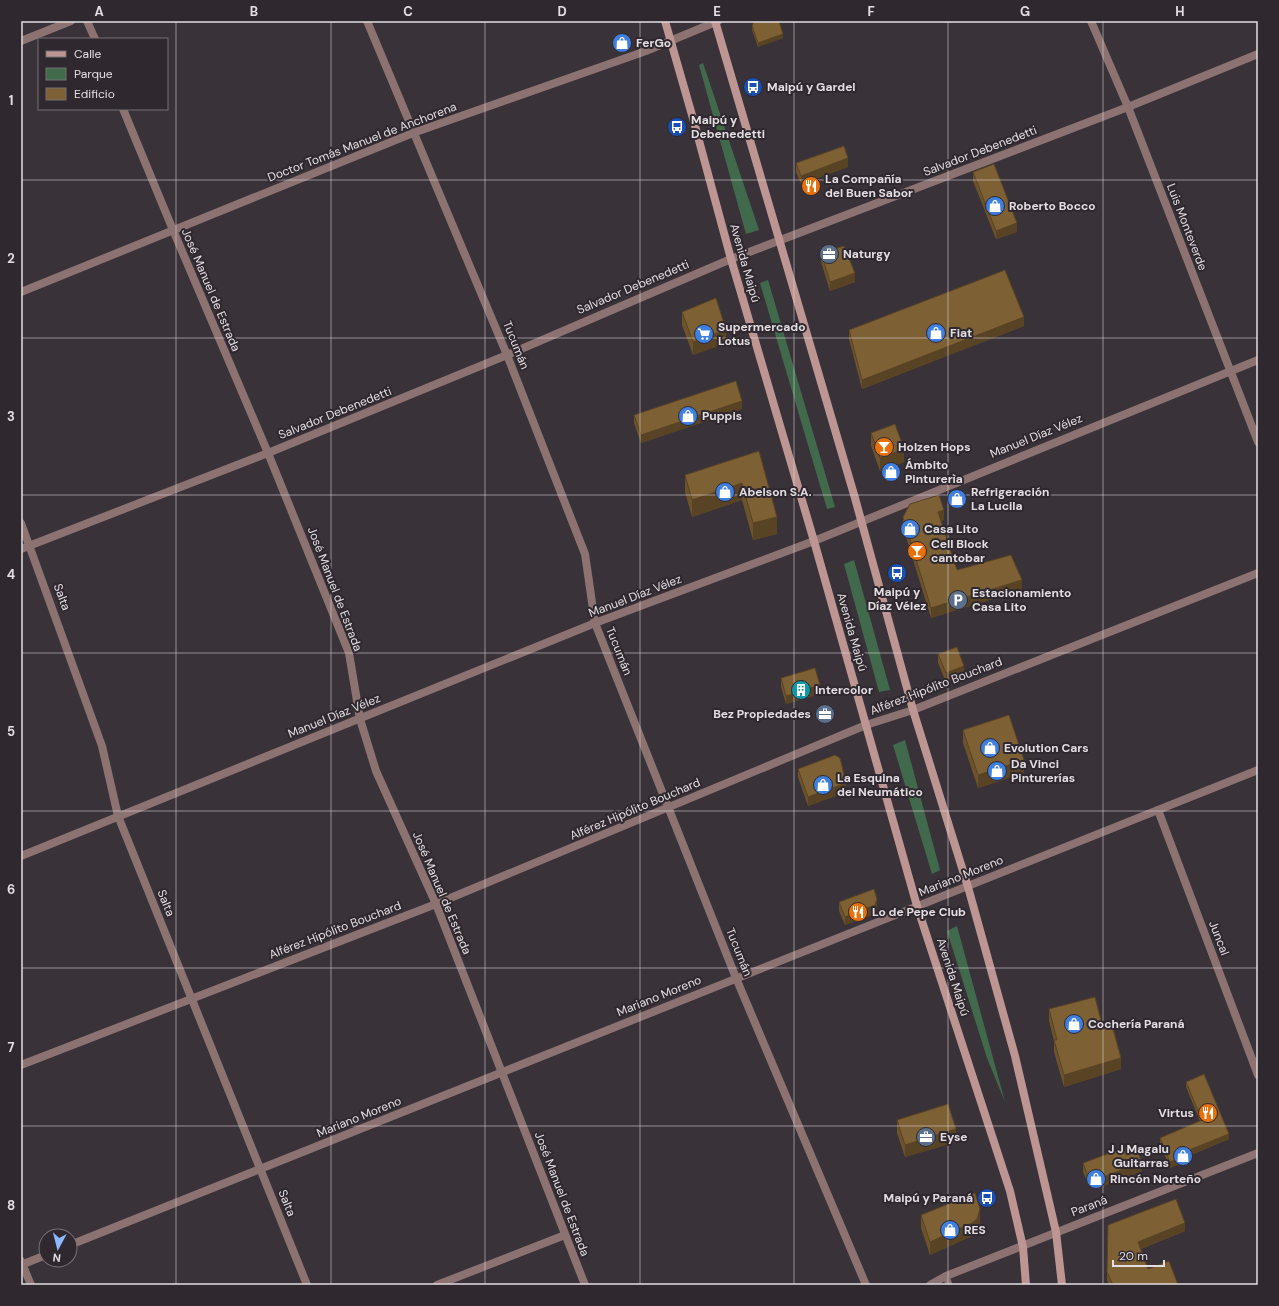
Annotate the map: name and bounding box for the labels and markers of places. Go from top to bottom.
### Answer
shop icon: FerGo [611,32,633,54]
place label: FerGo [636,35,671,51]
bus stop icon: Maipú y Gardel [742,76,764,98]
place label: Maipú y Gardel [767,79,856,95]
place label: Maipú y Debenedetti [691,112,765,142]
bus stop icon: Maipú y Debenedetti [666,116,688,138]
place label: La Compañía del Buen Sabor [825,171,913,201]
restaurant icon: La Compañía del Buen Sabor [800,175,822,197]
shop icon: Roberto Bocco [984,195,1006,217]
place label: Roberto Bocco [1009,198,1096,214]
office icon: Naturgy [818,243,840,265]
place label: Naturgy [843,246,891,262]
place label: Supermercado Lotus [718,319,805,349]
shop icon: Fiat [925,322,947,344]
supermarket icon: Supermercado Lotus [693,323,715,345]
place label: Fiat [950,325,972,341]
shop icon: Puppis [677,405,699,427]
place label: Puppis [702,408,742,424]
bar icon: Holzen Hops [873,436,895,458]
place label: Holzen Hops [898,439,971,455]
place label: Ámbito Pinturerìa [905,457,963,487]
shop icon: Ámbito Pinturerìa [880,461,902,483]
shop icon: Abelson S.A. [714,481,736,503]
place label: Abelson S.A. [739,484,812,500]
place label: Refrigeración La Lucila [971,484,1049,514]
shop icon: Refrigeración La Lucila [946,488,968,510]
shop icon: Casa Lito [899,518,921,540]
place label: Casa Lito [924,521,978,537]
place label: Cell Block cantobar [931,536,989,566]
bar icon: Cell Block cantobar [906,540,928,562]
bus stop icon: Maipú y Díaz Vélez [886,562,908,584]
place label: Maipú y Díaz Vélez [868,584,926,614]
place label: Estacionamiento Casa Lito [972,585,1071,615]
parking icon: Estacionamiento Casa Lito [947,589,969,611]
building icon: Intercolor [790,679,812,701]
place label: Intercolor [815,682,873,698]
office icon: Bez Propiedades [814,703,836,725]
place label: Bez Propiedades [713,706,811,722]
shop icon: Evolution Cars [979,737,1001,759]
place label: Evolution Cars [1004,740,1089,756]
place label: Da Vinci Pinturerías [1011,756,1075,786]
shop icon: Da Vinci Pinturerías [986,760,1008,782]
place label: La Esquina del Neumático [837,770,923,800]
shop icon: La Esquina del Neumático [812,774,834,796]
restaurant icon: Lo de Pepe Club [847,901,869,923]
place label: Lo de Pepe Club [872,904,966,920]
shop icon: Cochería Paraná [1063,1013,1085,1035]
place label: Cochería Paraná [1088,1016,1184,1032]
restaurant icon: Virtus [1197,1102,1219,1124]
place label: Virtus [1158,1105,1194,1121]
office icon: Eyse [915,1126,937,1148]
place label: Eyse [940,1129,968,1145]
place label: J J Magalu Guitarras [1108,1141,1169,1171]
shop icon: J J Magalu Guitarras [1172,1145,1194,1167]
shop icon: Rincón Norteño [1085,1168,1107,1190]
place label: Rincón Norteño [1110,1171,1201,1187]
bus stop icon: Maipú y Paraná [976,1187,998,1209]
place label: Maipú y Paraná [884,1190,973,1206]
shop icon: RES [939,1219,961,1241]
place label: RES [964,1222,986,1238]

